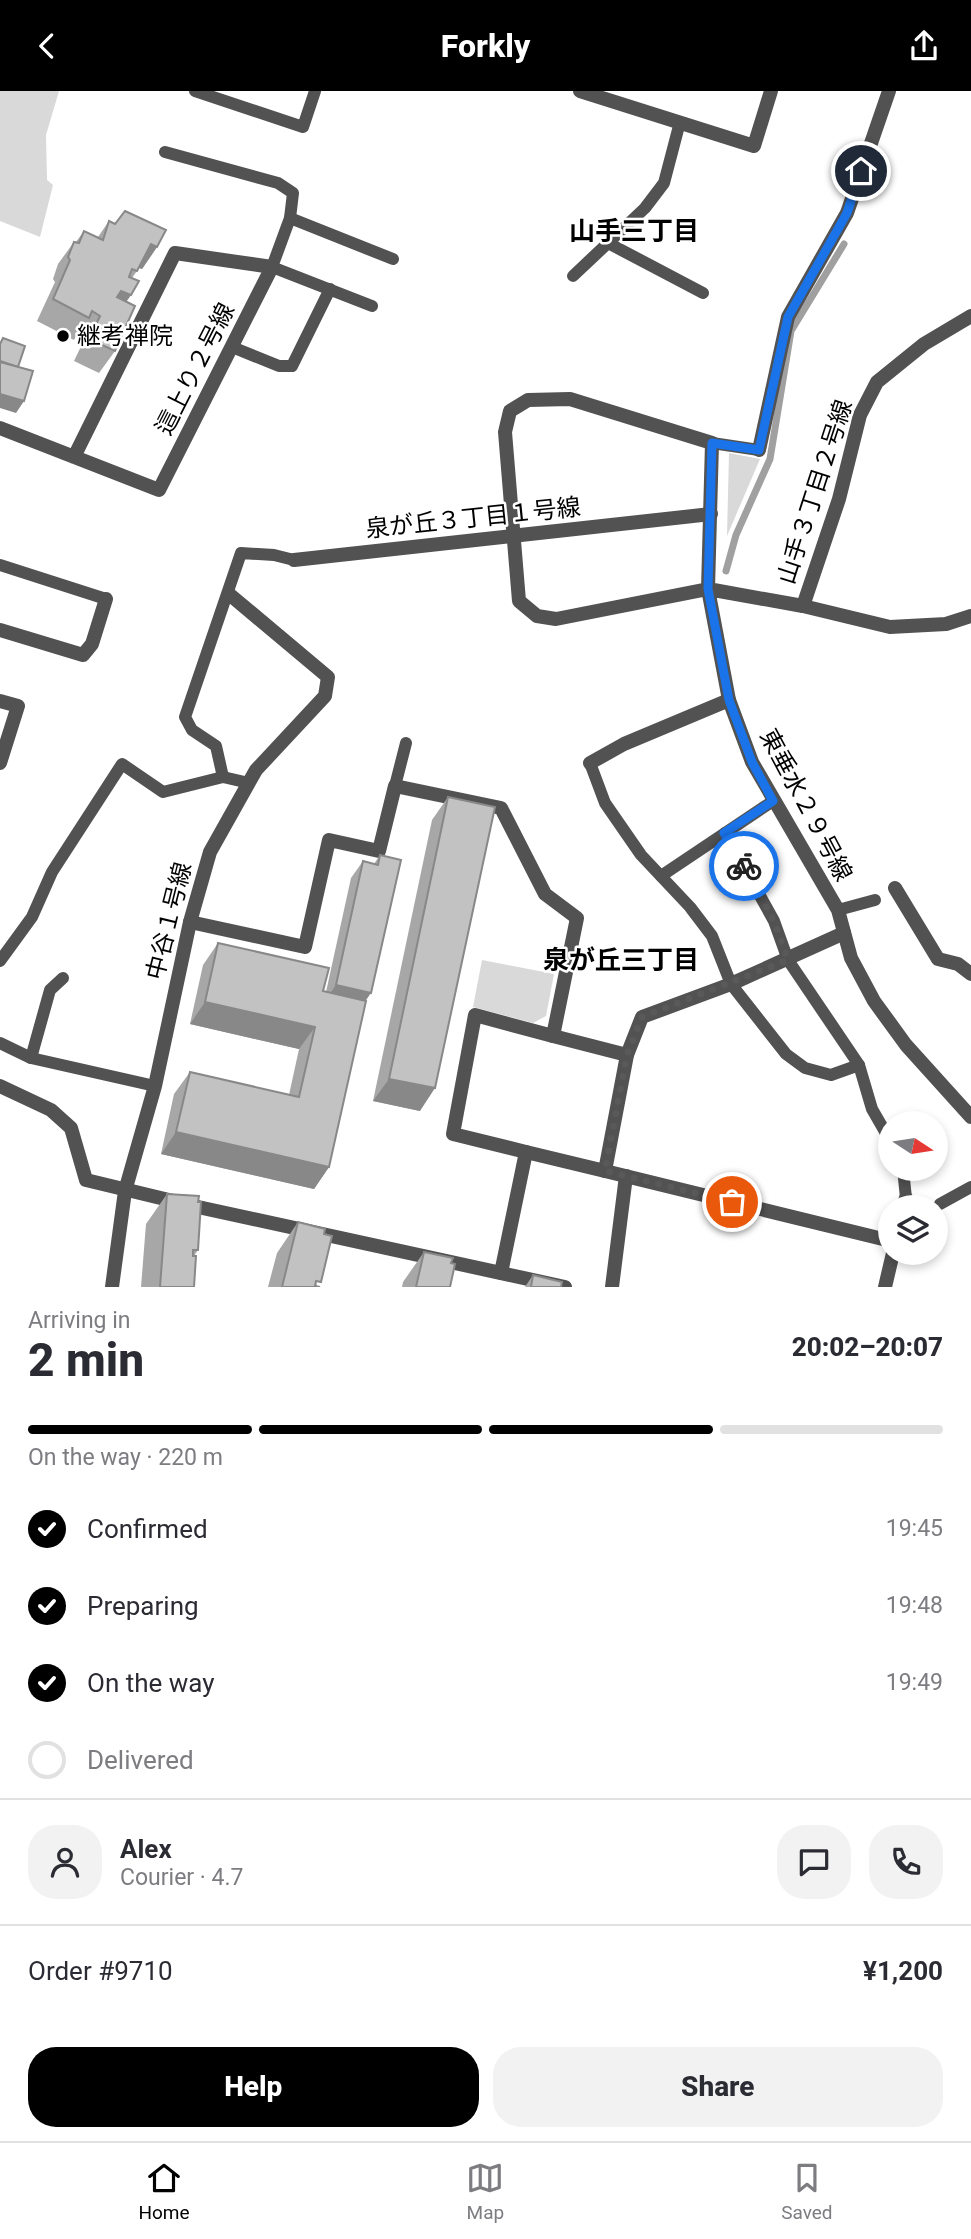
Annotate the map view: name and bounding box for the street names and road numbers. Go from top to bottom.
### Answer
street label: 這上り２号線 [150,298,240,440]
street label: 山手３丁目２号線 [772,396,858,588]
street label: 泉が丘３丁目１号線 [364,493,582,543]
street label: 東垂水２９号線 [754,724,858,886]
street label: 中谷１号線 [141,859,197,983]

